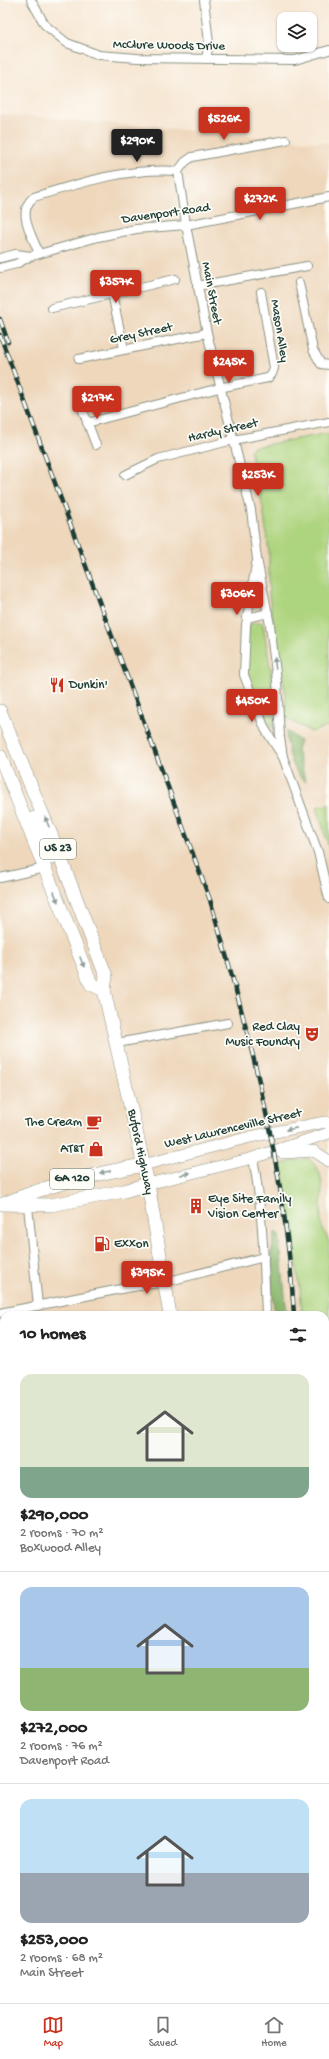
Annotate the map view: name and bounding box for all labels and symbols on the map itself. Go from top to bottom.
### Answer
street label: McClure Woods Drive [113,38,226,54]
pin: $526K [196,107,252,141]
pin: $290K [109,129,165,163]
pin: $272K [232,187,288,221]
street label: Davenport Road [120,200,212,228]
street label: Main Street [198,261,225,327]
pin: $357K [88,270,144,304]
street label: Mason Alley [267,298,291,364]
street label: Grey Street [108,320,175,348]
pin: $245K [201,350,257,384]
pin: $217K [69,386,125,420]
street label: Hardy Street [187,415,261,446]
pin: $253K [230,463,286,497]
pin: $306K [209,582,265,616]
one-way arrow [272,657,278,669]
restaurant icon: Dunkin' [48,676,66,694]
place label: Dunkin' [68,678,108,693]
pin: $450K [224,689,280,723]
one-way arrow [43,816,49,828]
road number: US 23 [40,839,76,859]
one-way arrow [53,891,59,903]
one-way arrow [79,957,85,968]
place label: Red Clay Music Foundry [225,1020,301,1050]
theatre icon: Red Clay Music Foundry [303,1025,321,1043]
street label: West Lawrenceville Street [163,1106,305,1152]
street label: Buford Highway [123,1107,157,1197]
cafe icon: The Cream [85,1113,103,1131]
place label: The Cream [24,1115,82,1130]
one-way arrow [285,1127,297,1133]
shop icon: AT&T [87,1140,105,1158]
place label: AT&T [60,1142,85,1157]
road number: GA 120 [50,1169,94,1189]
one-way arrow [98,1170,111,1176]
one-way arrow [179,1170,192,1176]
place label: Eye Site Family Vision Center [207,1192,292,1222]
building icon: Eye Site Family Vision Center [187,1197,205,1215]
fuel station icon: Exxon [93,1235,111,1253]
place label: Exxon [114,1237,150,1252]
pin: $395K [119,1261,175,1295]

